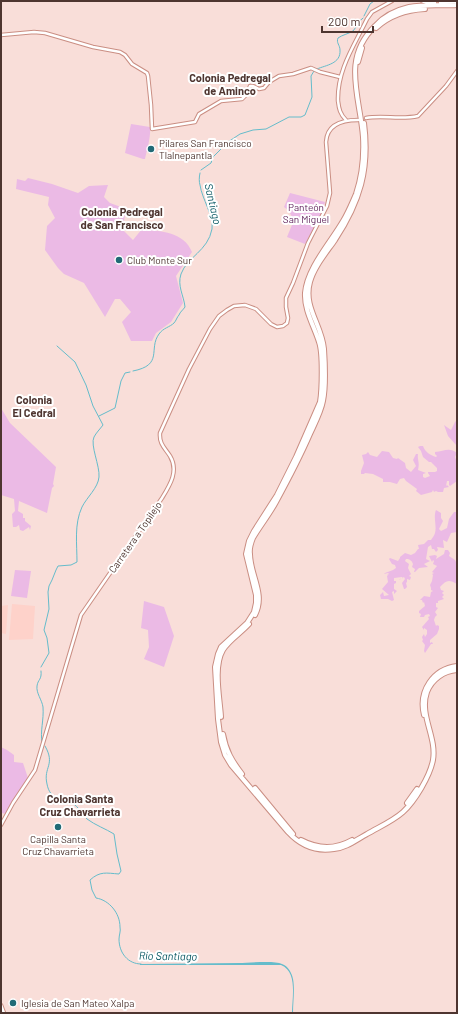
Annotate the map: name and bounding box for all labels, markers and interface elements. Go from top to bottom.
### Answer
scale bar [322,8,373,34]
text: 200 m [328,14,360,28]
district label: Colonia Pedregal de Aminco [189,71,271,97]
place label: Pilares San Francisco Tlalnepantla [159,137,252,161]
marker: Pilares San Francisco Tlalnepantla [146,144,156,154]
water label: Santiago [202,182,225,226]
park label: Panteón San Miguel [283,201,329,225]
district label: Colonia Pedregal de San Francisco [81,205,163,231]
place label: Club Monte Sur [127,254,192,266]
marker: Club Monte Sur [114,255,124,265]
district label: Colonia El Cedral [13,393,56,419]
street label: Carretera a Topilejo [106,499,164,575]
district label: Colonia Santa Cruz Chavarrieta [40,792,121,818]
marker: Capilla Santa Cruz Chavarrieta [53,822,63,832]
place label: Capilla Santa Cruz Chavarrieta [22,833,94,857]
water label: Río Santiago [139,948,198,963]
place label: Iglesia de San Mateo Xalpa [21,997,134,1009]
marker: Iglesia de San Mateo Xalpa [8,998,18,1008]

